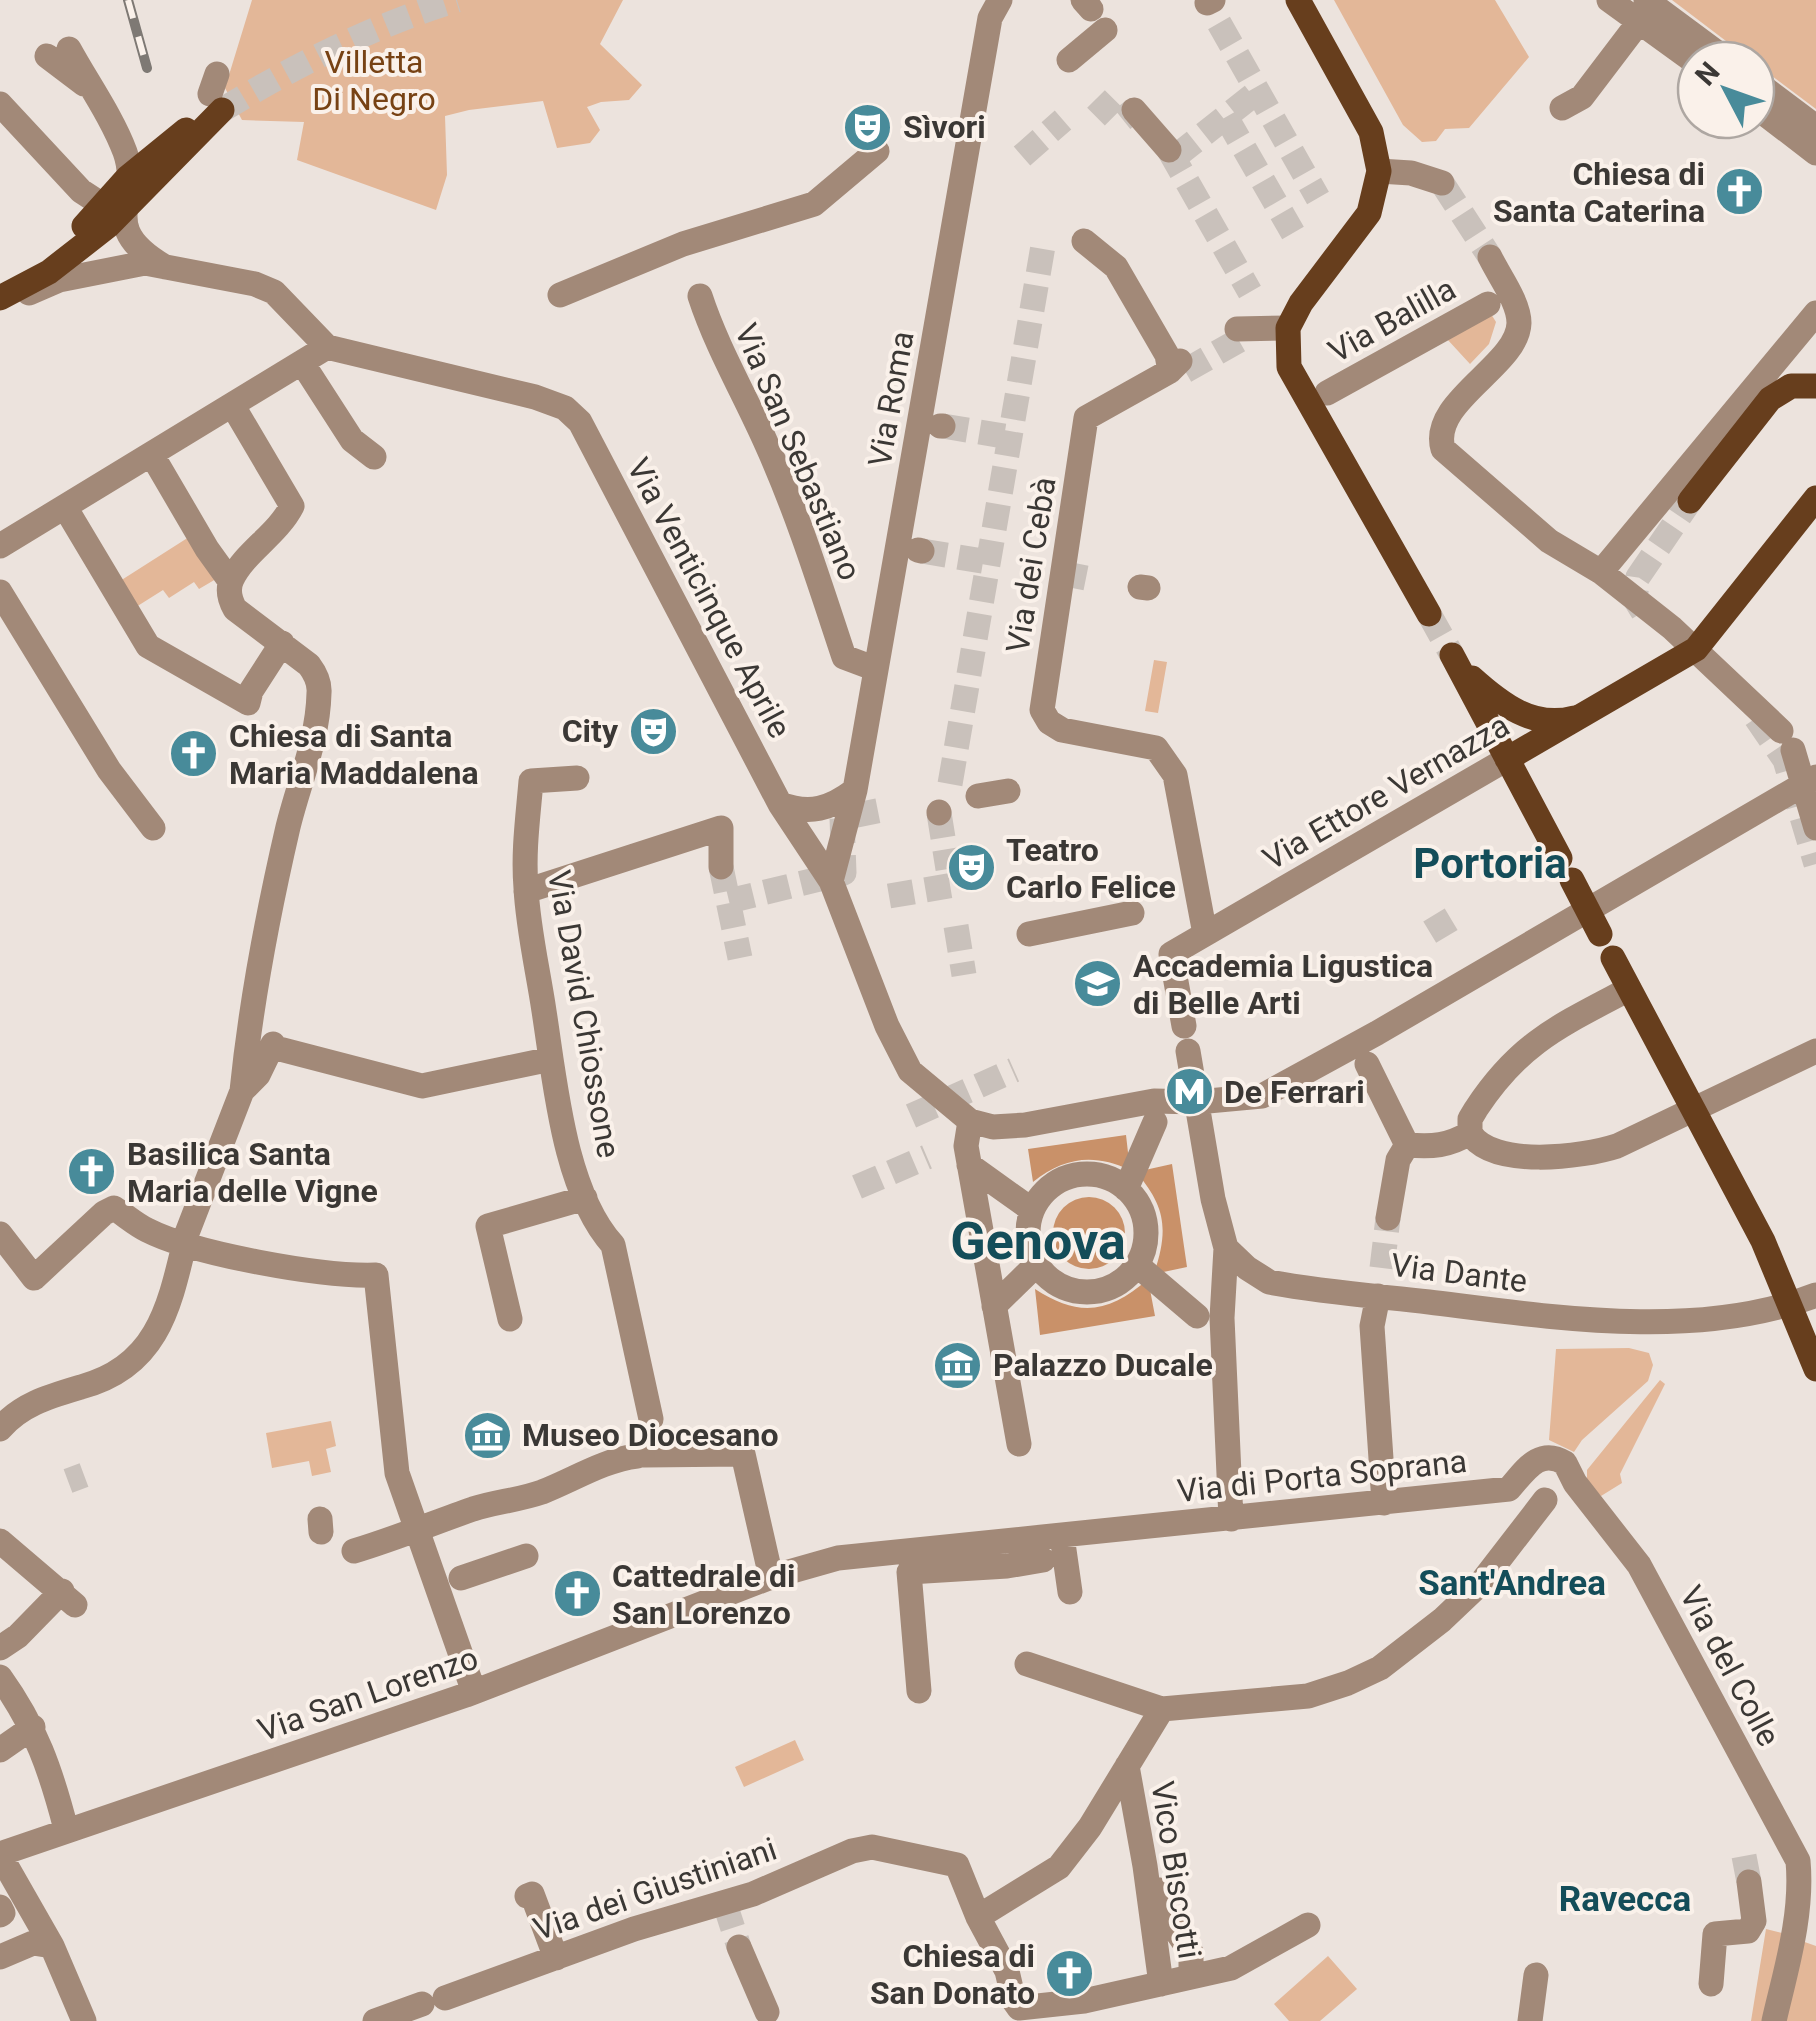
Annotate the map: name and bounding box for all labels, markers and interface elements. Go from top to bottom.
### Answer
north arrow [1676,40,1776,140]
park label: Villetta Di Negro [312,43,436,118]
text: N [1689,56,1726,92]
theatre icon: Sìvori [842,101,894,153]
place label: Sìvori [903,108,986,146]
place label: Chiesa di Santa Caterina [1493,155,1705,230]
church icon: Chiesa di Santa Caterina [1714,166,1766,218]
street label: Via Balilla [1322,270,1462,370]
street label: Via San Sebastiano [727,318,869,586]
street label: Via Roma [860,328,922,470]
street label: Via Venticinque Aprile [619,452,799,744]
street label: Via dei Cebà [998,474,1064,656]
theatre icon: City [627,705,679,757]
street label: Via Ettore Vernazza [1256,706,1516,878]
place label: City [562,712,619,750]
place label: Chiesa di Santa Maria Maddalena [229,717,479,792]
church icon: Chiesa di Santa Maria Maddalena [168,728,220,780]
place label: Teatro Carlo Felice [1006,831,1176,906]
district label: Portoria [1413,839,1567,888]
theatre icon: Teatro Carlo Felice [945,842,997,894]
street label: Via David Chiossone [540,867,628,1161]
place label: Accademia Ligustica di Belle Arti [1133,947,1433,1022]
school or university icon: Accademia Ligustica di Belle Arti [1072,958,1124,1010]
metro station icon: De Ferrari [1163,1066,1215,1118]
place label: De Ferrari [1224,1073,1365,1111]
place label: Basilica Santa Maria delle Vigne [127,1135,378,1210]
church icon: Basilica Santa Maria delle Vigne [66,1146,118,1198]
district label: Genova [950,1211,1126,1272]
street label: Via Dante [1389,1246,1529,1300]
museum icon: Palazzo Ducale [932,1339,984,1391]
place label: Palazzo Ducale [993,1346,1213,1384]
museum icon: Museo Diocesano [461,1409,513,1461]
place label: Museo Diocesano [522,1416,779,1454]
street label: Via di Porta Soprana [1175,1442,1469,1510]
place label: Cattedrale di San Lorenzo [612,1557,796,1632]
district label: Sant'Andrea [1418,1563,1606,1604]
church icon: Cattedrale di San Lorenzo [551,1568,603,1620]
street label: Via del Colle [1672,1579,1788,1753]
street label: Via San Lorenzo [253,1639,483,1749]
street label: Vico Biscotti [1143,1779,1209,1961]
street label: Via dei Giustiniani [528,1830,782,1948]
district label: Ravecca [1559,1879,1691,1920]
place label: Chiesa di San Donato [870,1937,1035,2012]
church icon: Chiesa di San Donato [1044,1948,1096,2000]

